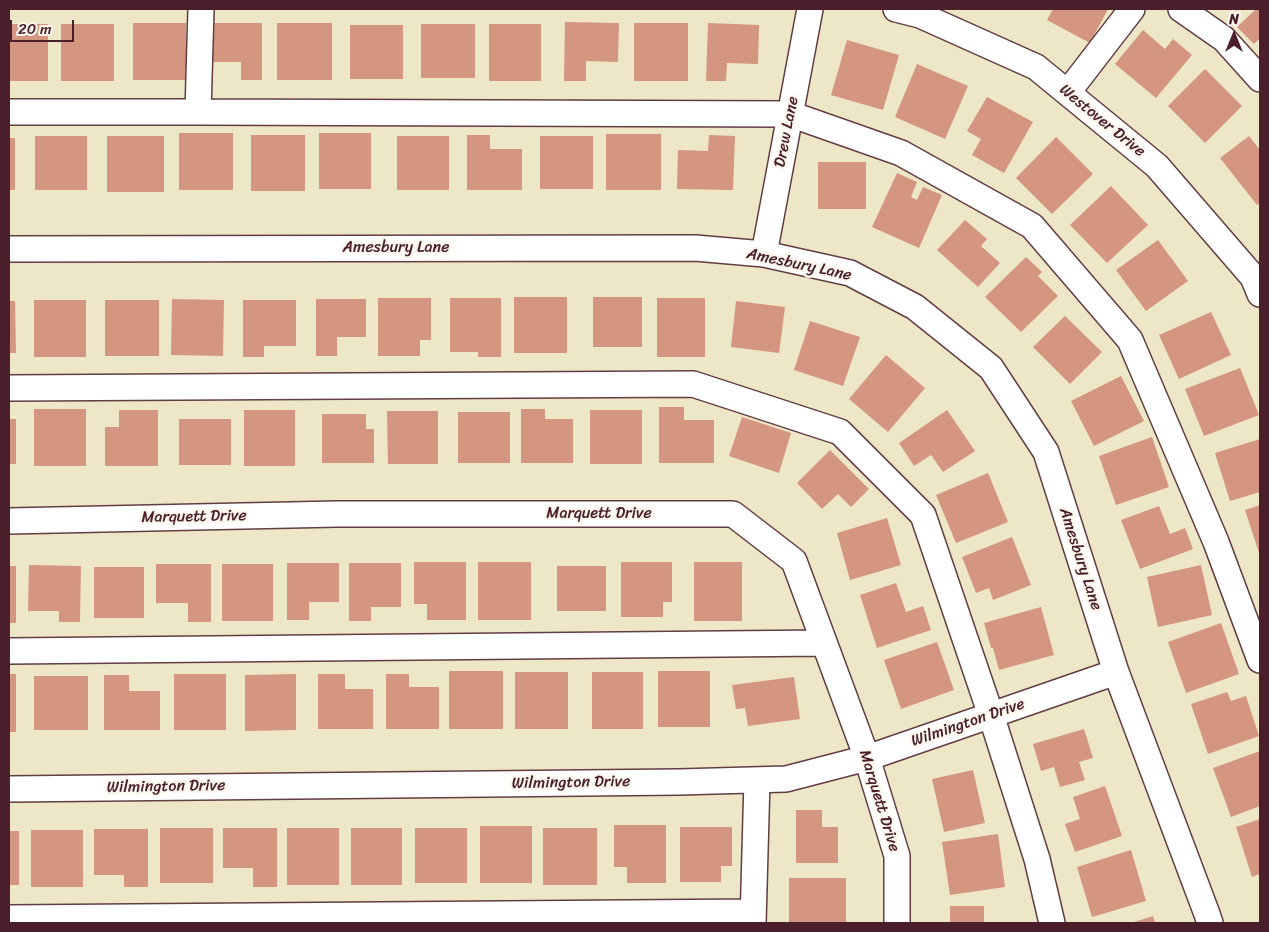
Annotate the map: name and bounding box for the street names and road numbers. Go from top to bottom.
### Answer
street label: Westover Drive [1055,80,1149,162]
street label: Drew Lane [771,95,803,169]
street label: Amesbury Lane [343,238,449,258]
street label: Amesbury Lane [745,245,853,285]
street label: Marquett Drive [546,504,652,524]
street label: Amesbury Lane [1054,505,1106,613]
street label: Marquett Drive [141,506,247,528]
street label: Wilmington Drive [909,695,1027,751]
street label: Marquett Drive [854,748,904,854]
street label: Wilmington Drive [511,772,631,794]
street label: Wilmington Drive [106,776,226,798]

